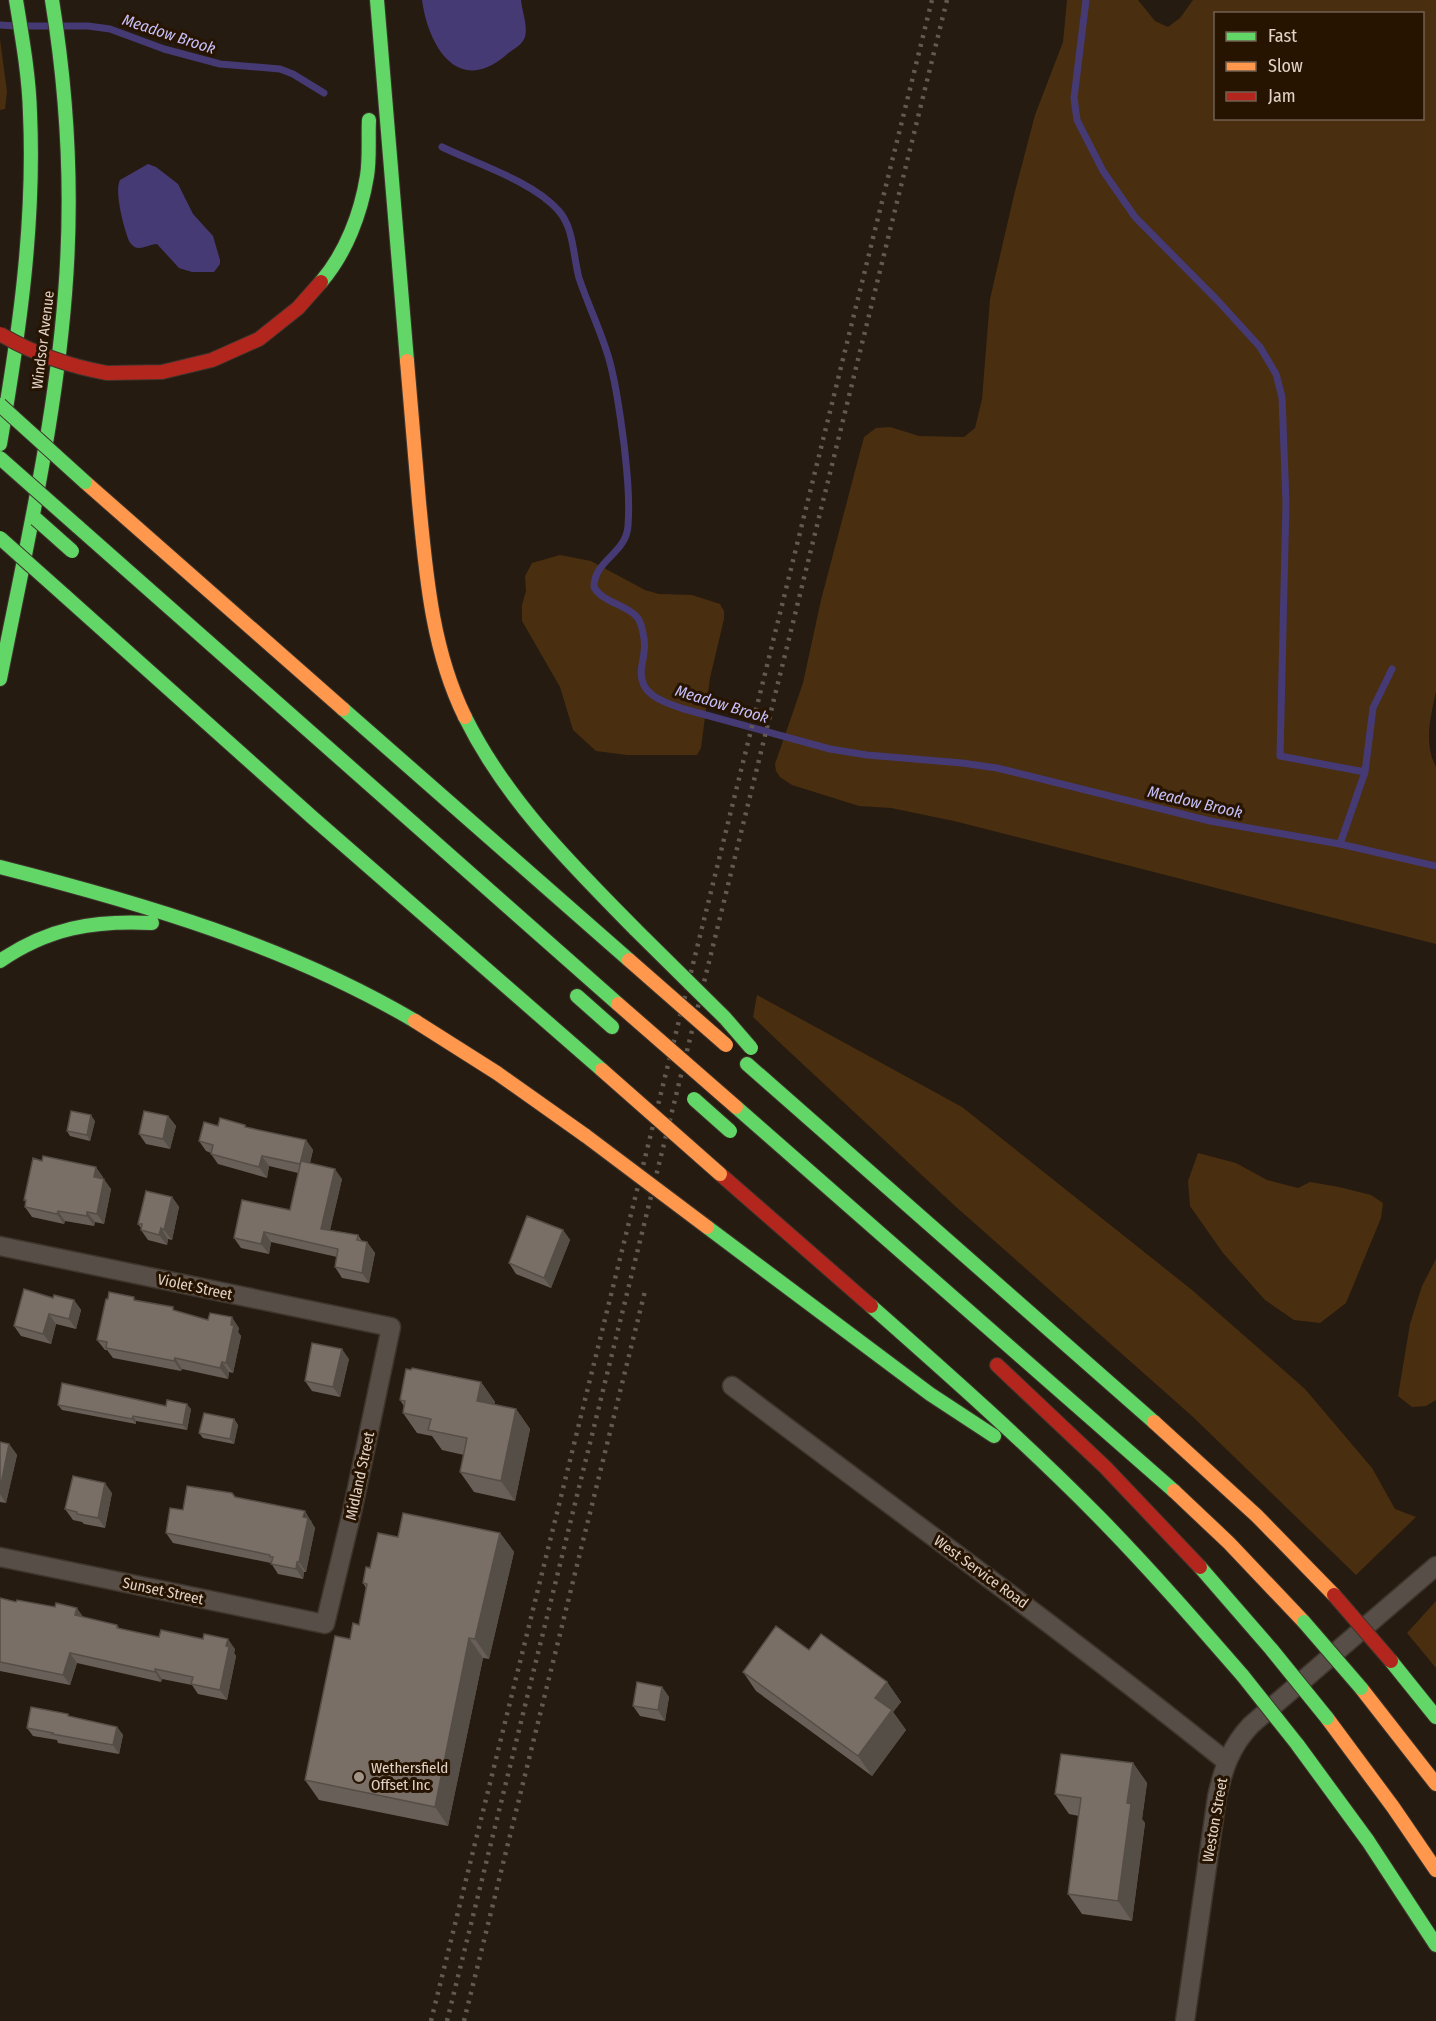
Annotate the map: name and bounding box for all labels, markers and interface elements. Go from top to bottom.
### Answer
water label: Meadow Brook [120,10,218,58]
legend [1214,12,1424,120]
text: Fast [1268,25,1297,47]
text: Slow [1268,55,1303,77]
text: Jam [1268,85,1296,107]
street label: Windsor Avenue [28,290,58,390]
water label: Meadow Brook [673,681,771,727]
water label: Meadow Brook [1146,782,1244,822]
street label: Violet Street [156,1270,234,1304]
street label: Midland Street [342,1430,378,1522]
street label: West Service Road [930,1532,1032,1612]
street label: Sunset Street [121,1574,205,1608]
place label: Wethersfield Offset Inc [371,1759,448,1794]
marker: Wethersfield Offset Inc [352,1770,366,1784]
street label: Weston Street [1199,1776,1231,1864]

